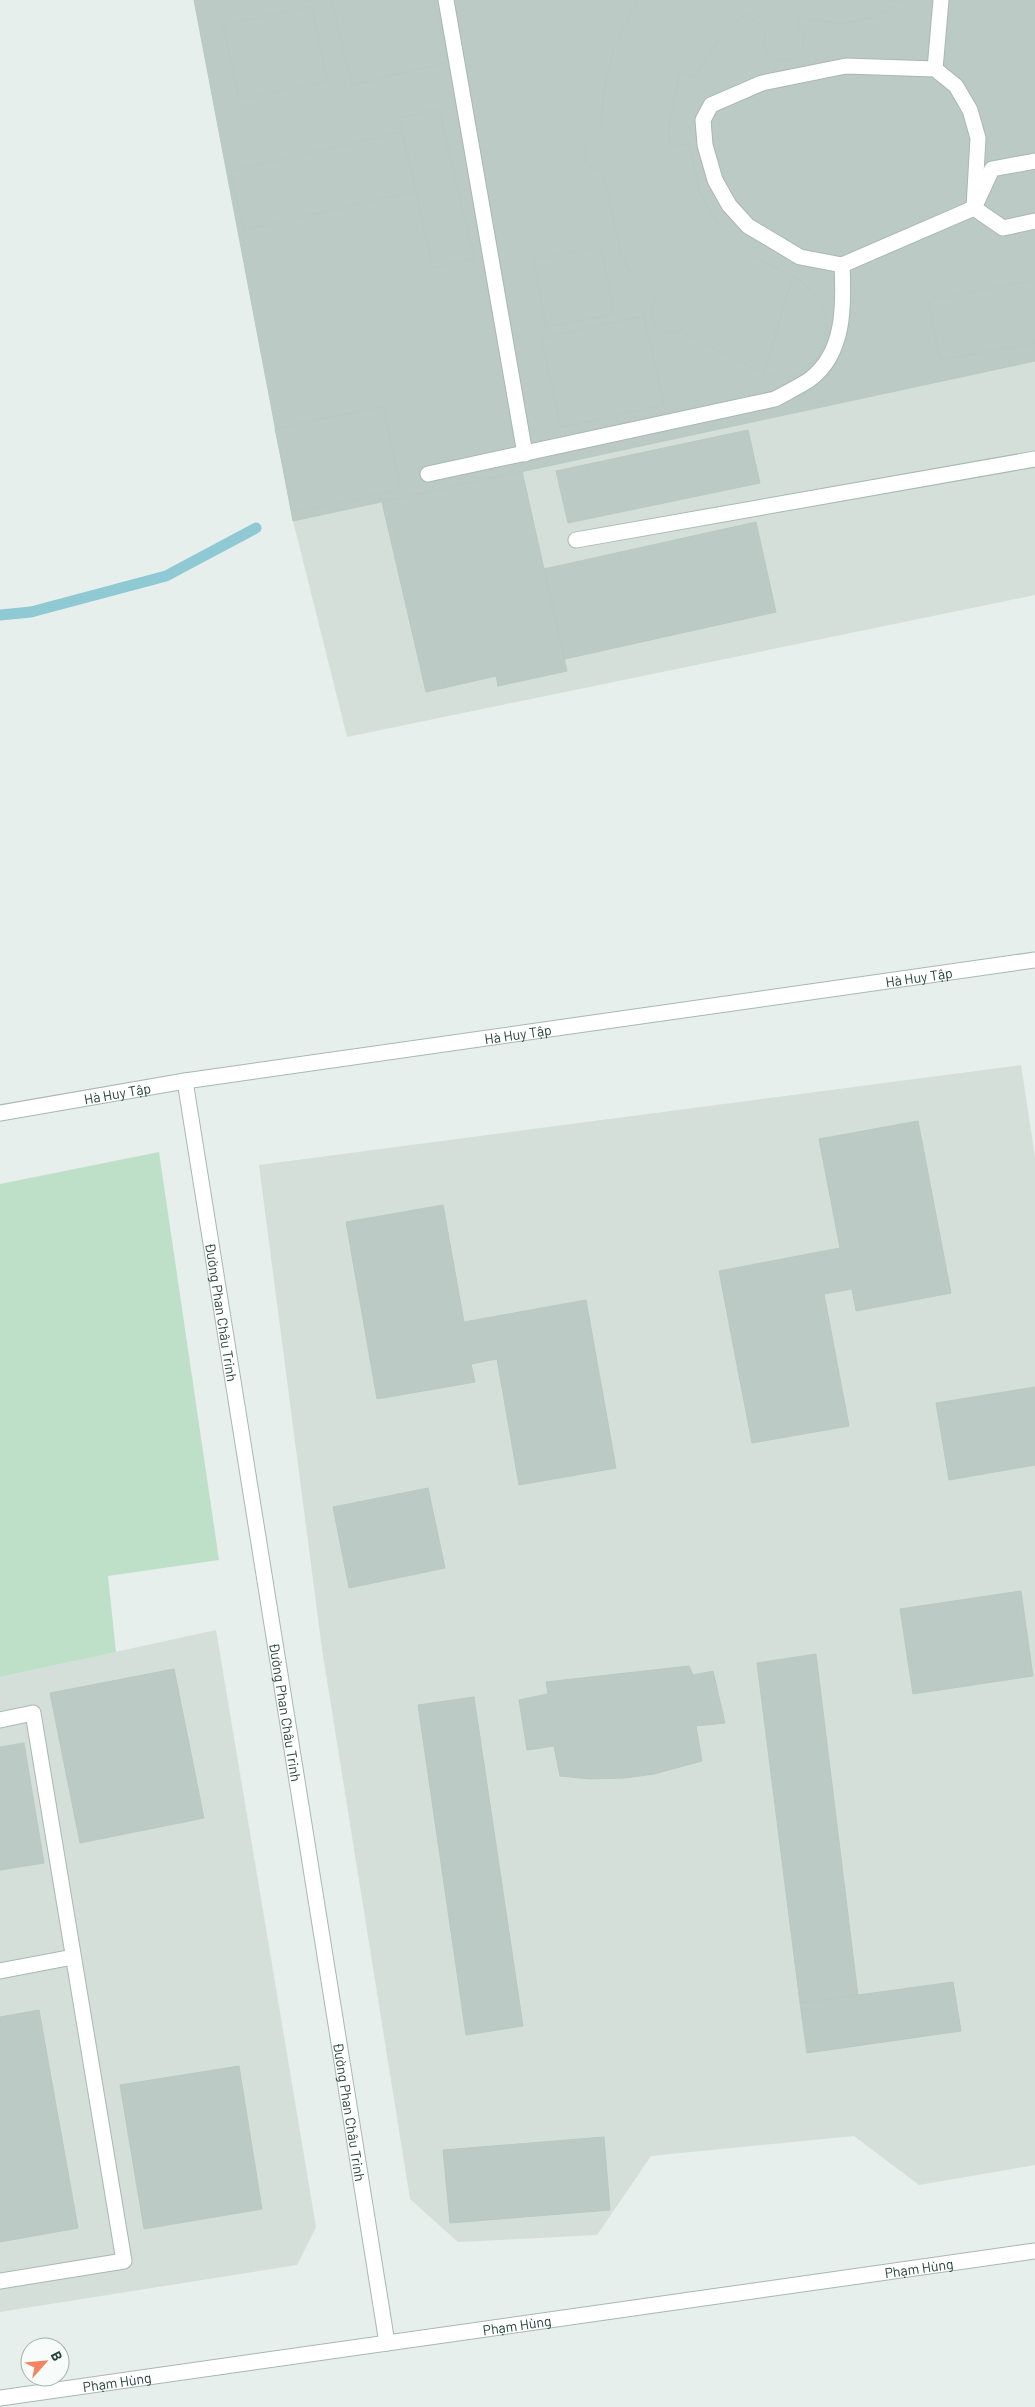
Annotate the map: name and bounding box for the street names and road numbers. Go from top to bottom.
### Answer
street label: Hà Huy Tập [884,963,954,990]
street label: Hà Huy Tập [483,1020,553,1047]
street label: Hà Huy Tập [82,1079,152,1107]
street label: Đường Phan Châu Trinh [203,1242,241,1383]
street label: Đường Phan Châu Trinh [267,1641,305,1783]
street label: Đường Phan Châu Trinh [331,2041,369,2182]
street label: Phạm Hùng [883,2254,954,2281]
street label: Phạm Hùng [481,2311,552,2338]
street label: Phạm Hùng [81,2368,152,2395]

